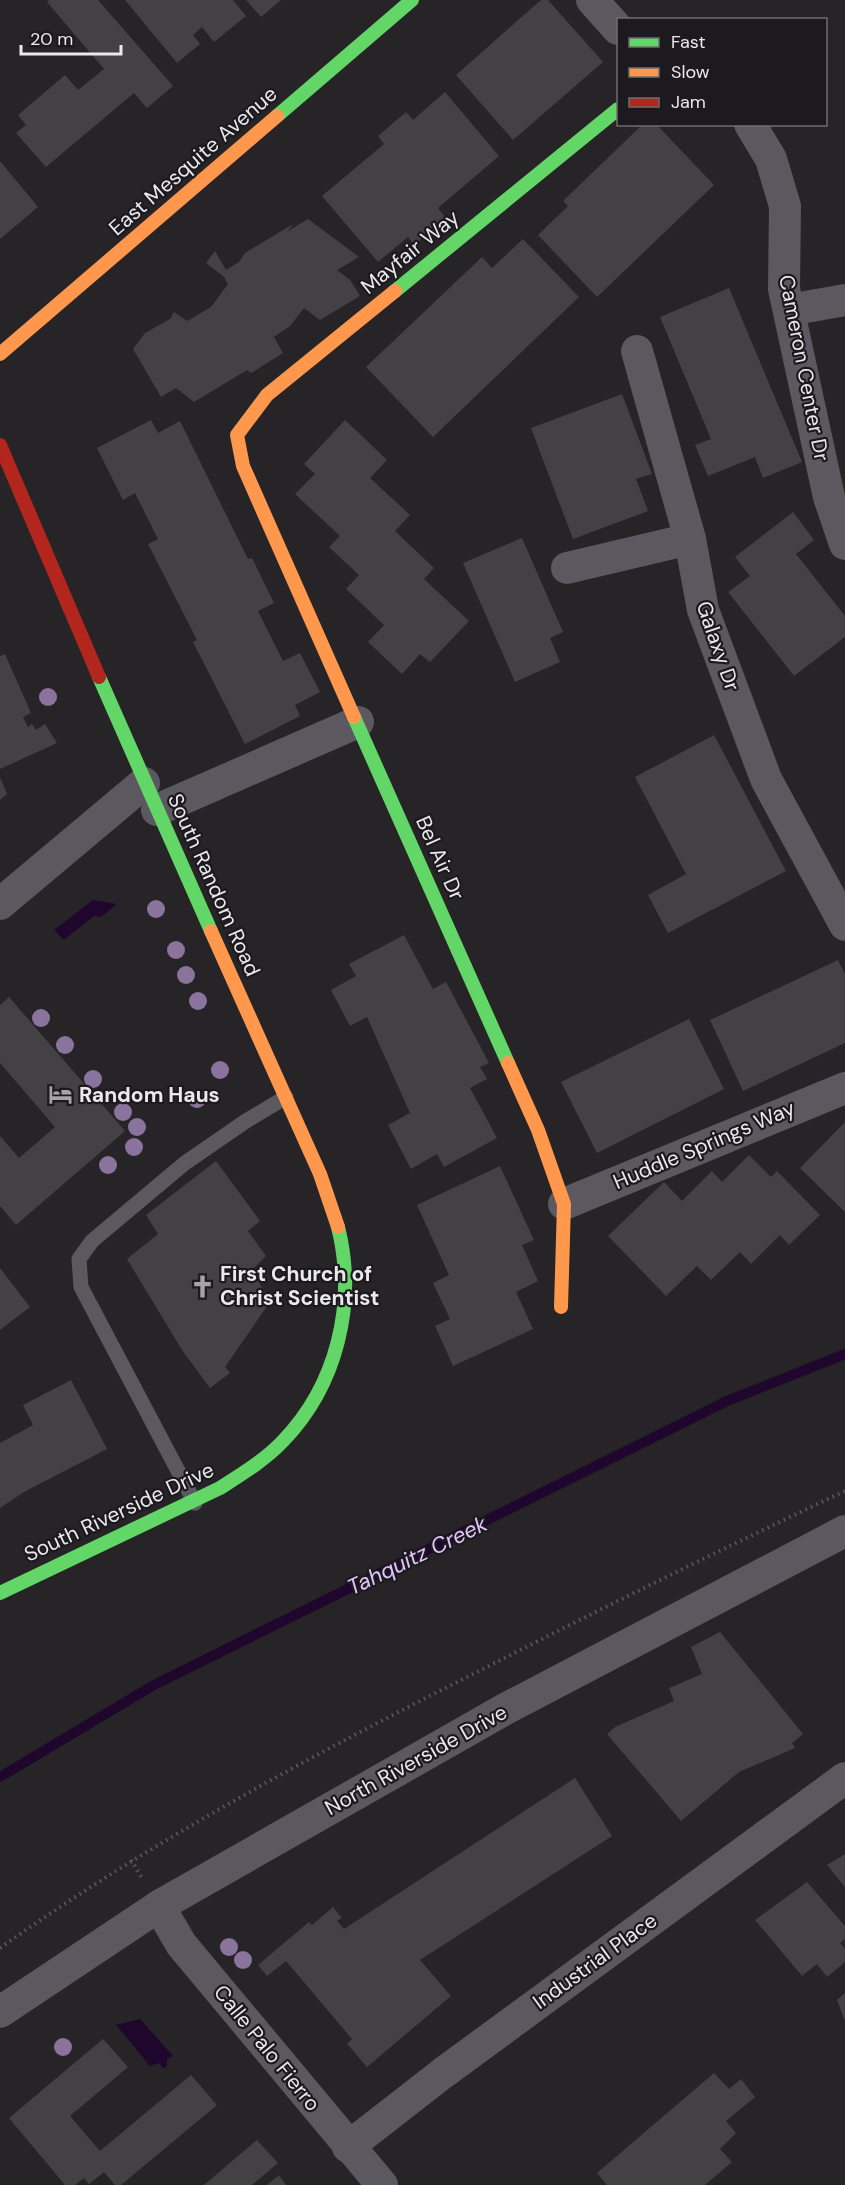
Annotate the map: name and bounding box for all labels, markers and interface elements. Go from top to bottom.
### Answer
scale bar [21,18,122,56]
legend [617,18,827,126]
text: 20 m [30,27,73,51]
text: Fast [671,30,706,54]
text: Slow [671,60,710,84]
street label: East Mesquite Avenue [103,80,283,242]
text: Jam [671,90,706,114]
street label: Mayfair Way [355,203,465,300]
street label: Cameron Center Dr [772,273,836,464]
street label: Galaxy Dr [690,597,747,695]
street label: South Random Road [161,789,267,981]
street label: Bel Air Dr [409,811,471,905]
place label: Random Haus [79,1081,220,1109]
hotel icon: Random Haus [48,1082,74,1108]
street label: Huddle Springs Way [609,1094,800,1196]
place label: First Church of Christ Scientist [220,1260,379,1312]
church icon: First Church of Christ Scientist [189,1273,215,1299]
street label: South Riverside Drive [20,1456,218,1568]
water label: Tahquitz Creek [342,1509,493,1602]
street label: North Riverside Drive [320,1698,512,1822]
street label: Industrial Place [527,1906,663,2016]
street label: Calle Palo Fierro [207,1979,327,2117]

